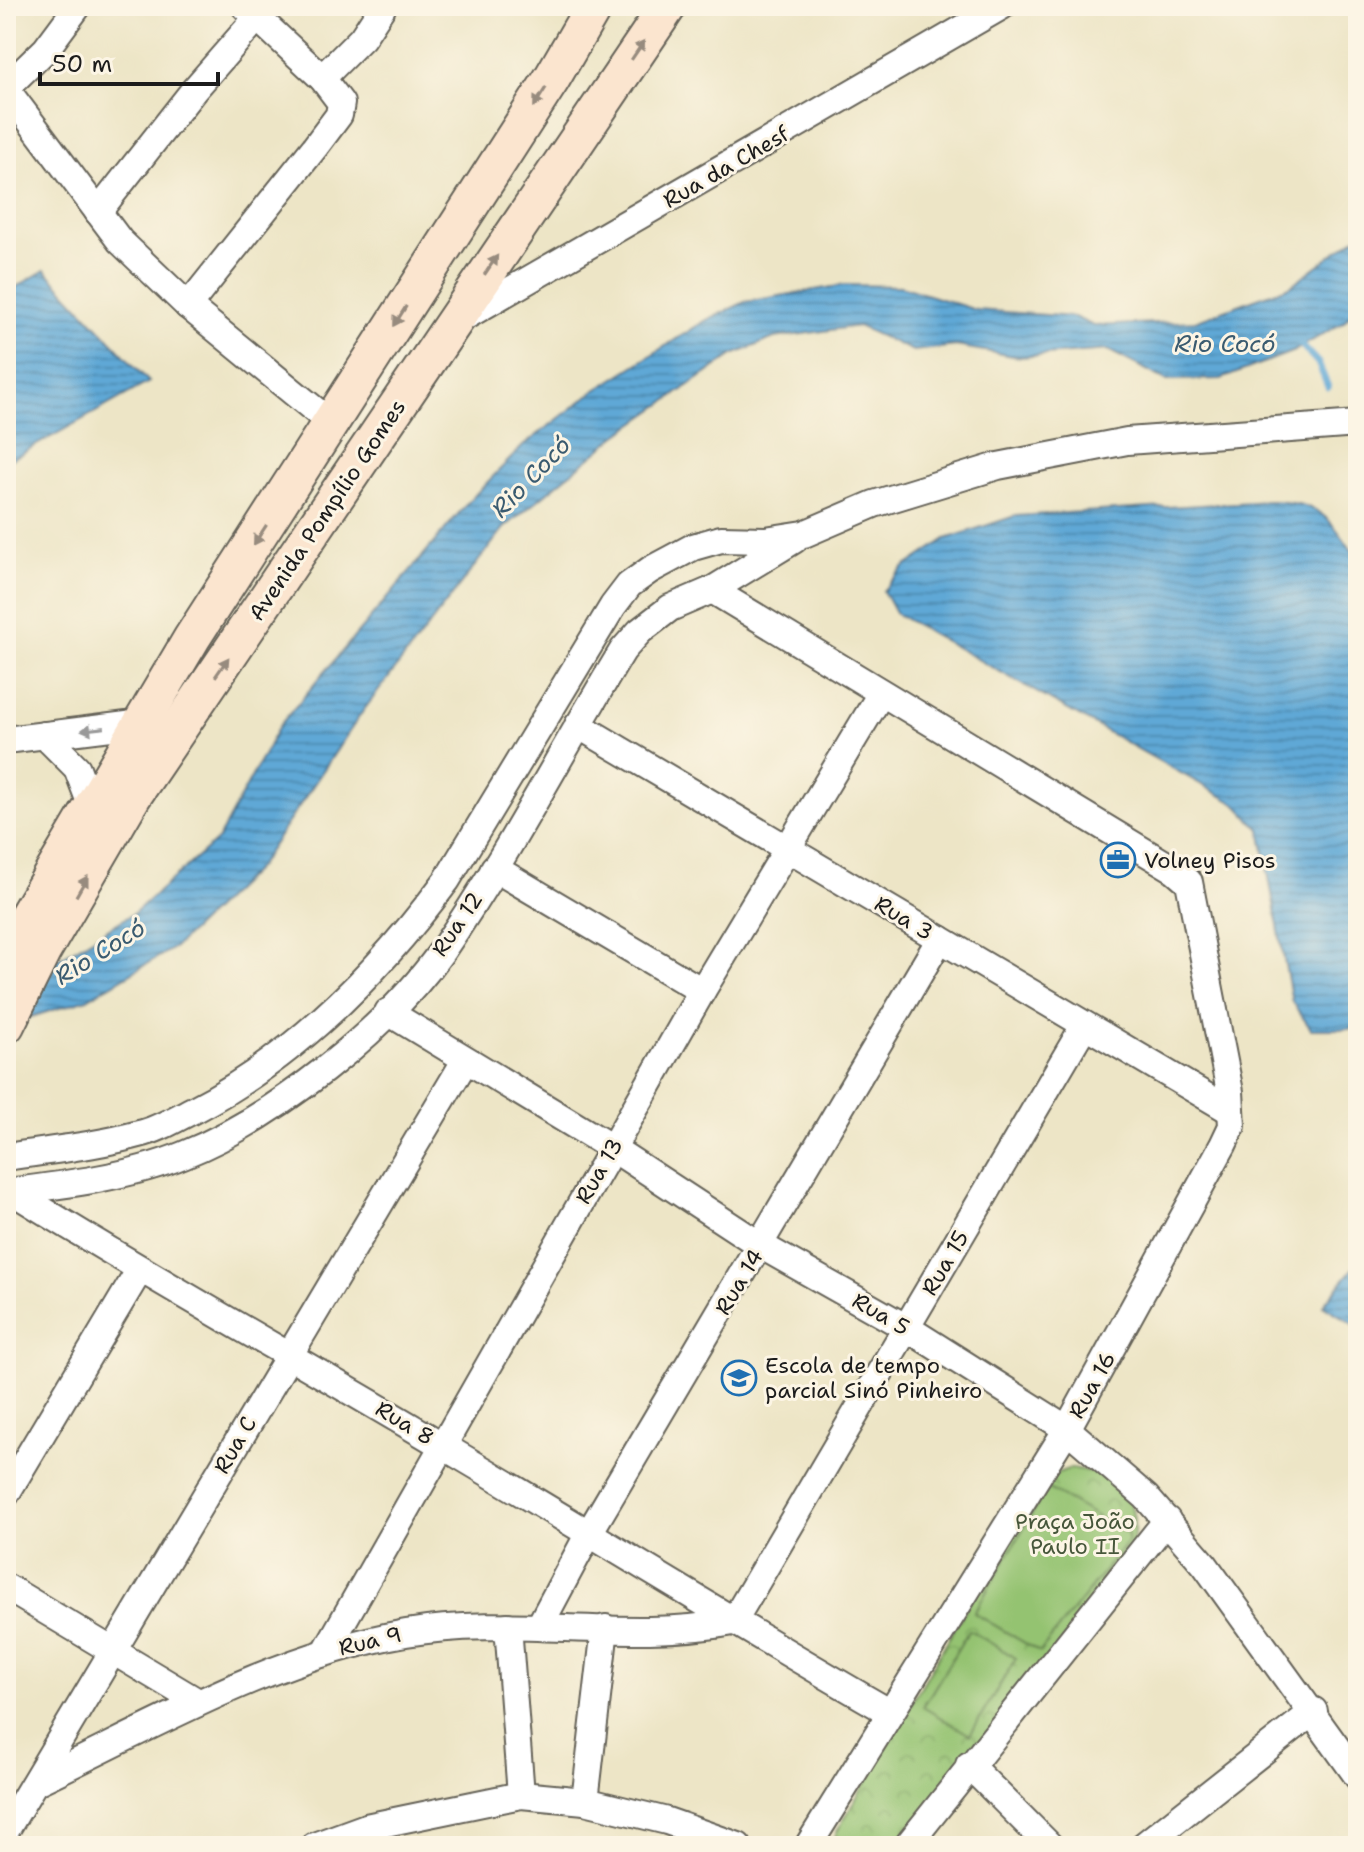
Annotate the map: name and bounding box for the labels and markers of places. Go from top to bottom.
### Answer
office icon: Volney Pisos [1099,841,1137,879]
place label: Volney Pisos [1144,846,1276,875]
place label: Escola de tempo parcial Sinó Pinheiro [765,1351,982,1405]
school or university icon: Escola de tempo parcial Sinó Pinheiro [720,1359,758,1397]

